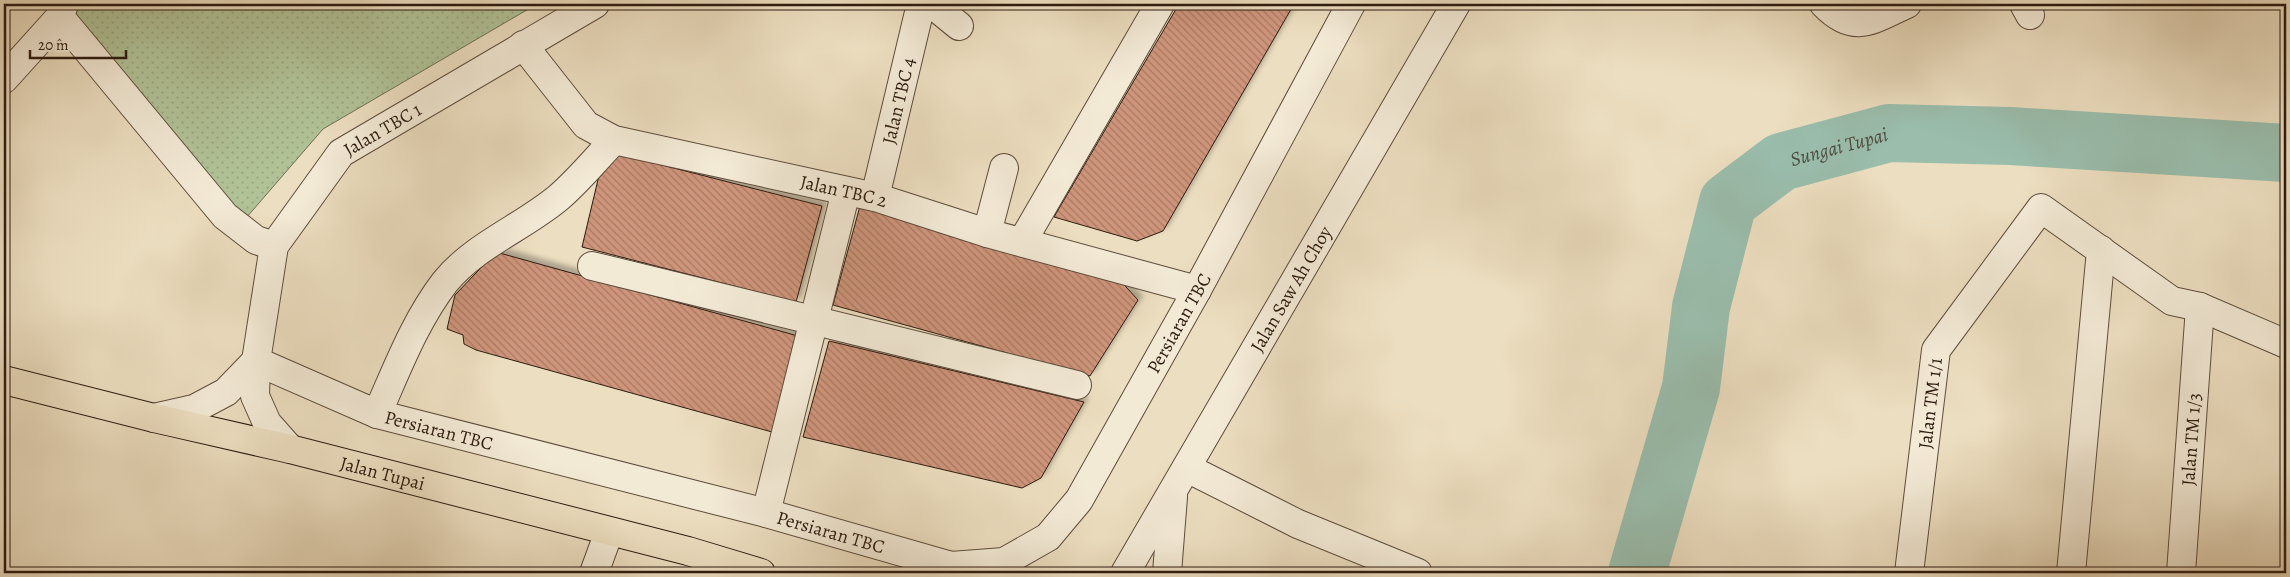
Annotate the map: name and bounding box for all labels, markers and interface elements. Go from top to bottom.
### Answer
scale bar [30,28,126,60]
text: 20 m [38,35,69,55]
street label: Jalan TBC 4 [876,55,922,147]
street label: Jalan TBC 1 [339,96,427,163]
water label: Sungai Tupai [1787,121,1891,173]
street label: Jalan TBC 2 [798,169,891,214]
street label: Jalan Saw Ah Choy [1244,221,1338,357]
street label: Persiaran TBC [1141,269,1218,378]
street label: Jalan TM 1/1 [1912,356,1949,450]
street label: Jalan TM 1/3 [2175,392,2208,487]
street label: Persiaran TBC [382,404,496,457]
street label: Jalan Tupai [337,450,428,497]
street label: Persiaran TBC [774,505,888,560]

